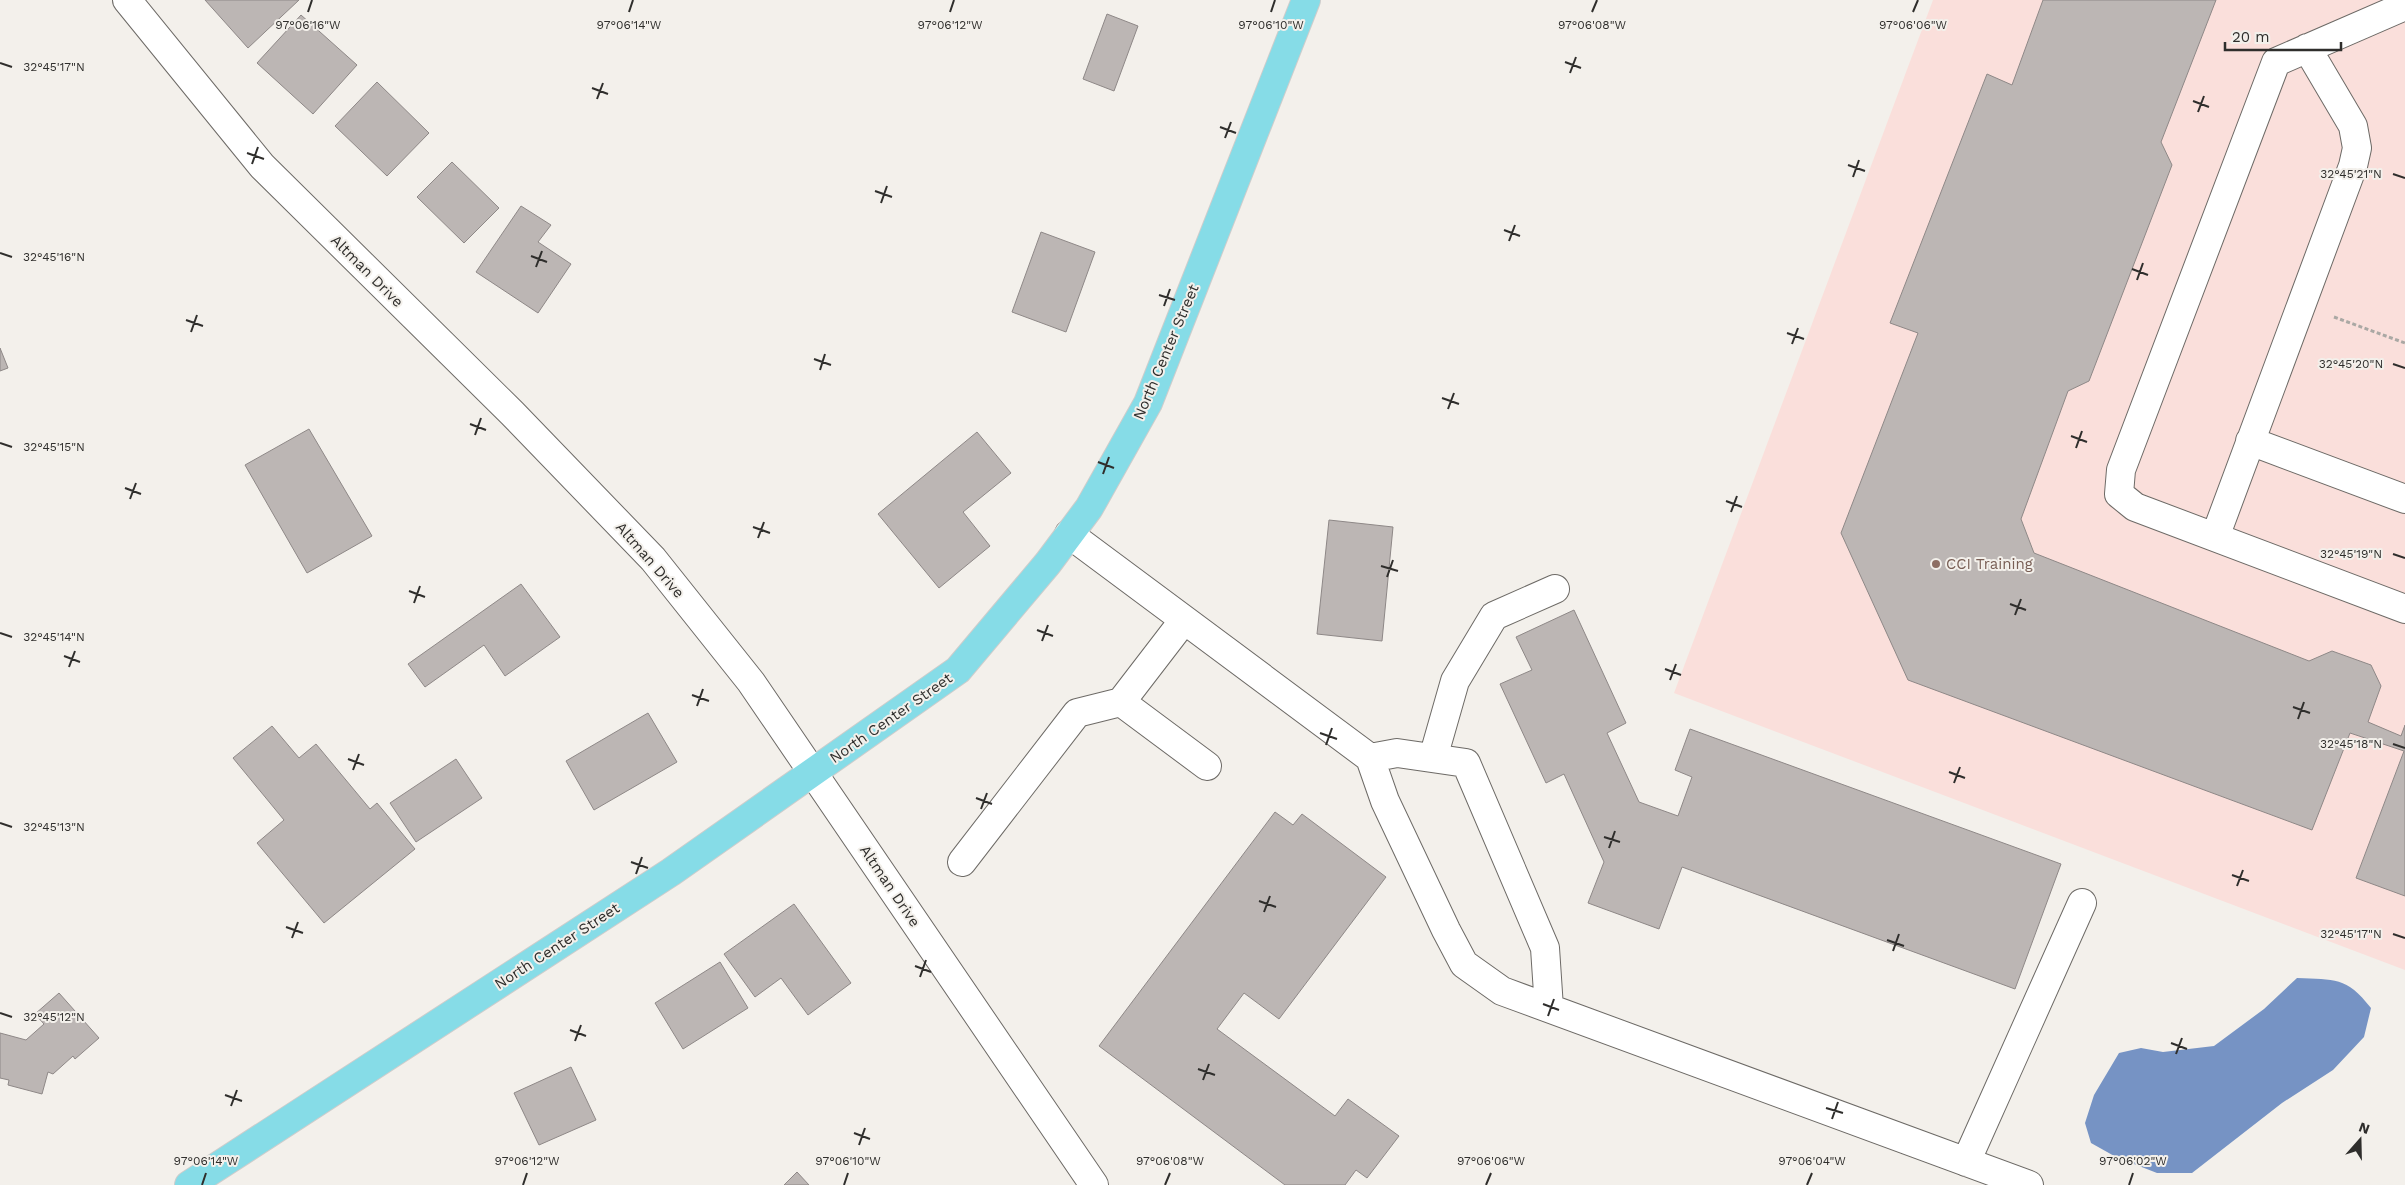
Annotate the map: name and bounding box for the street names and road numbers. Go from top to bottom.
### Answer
street label: Altman Drive [327,231,407,311]
street label: North Center Street [1129,281,1203,422]
street label: Altman Drive [612,518,688,602]
street label: North Center Street [826,669,956,767]
street label: Altman Drive [856,842,924,930]
street label: North Center Street [491,898,623,993]

